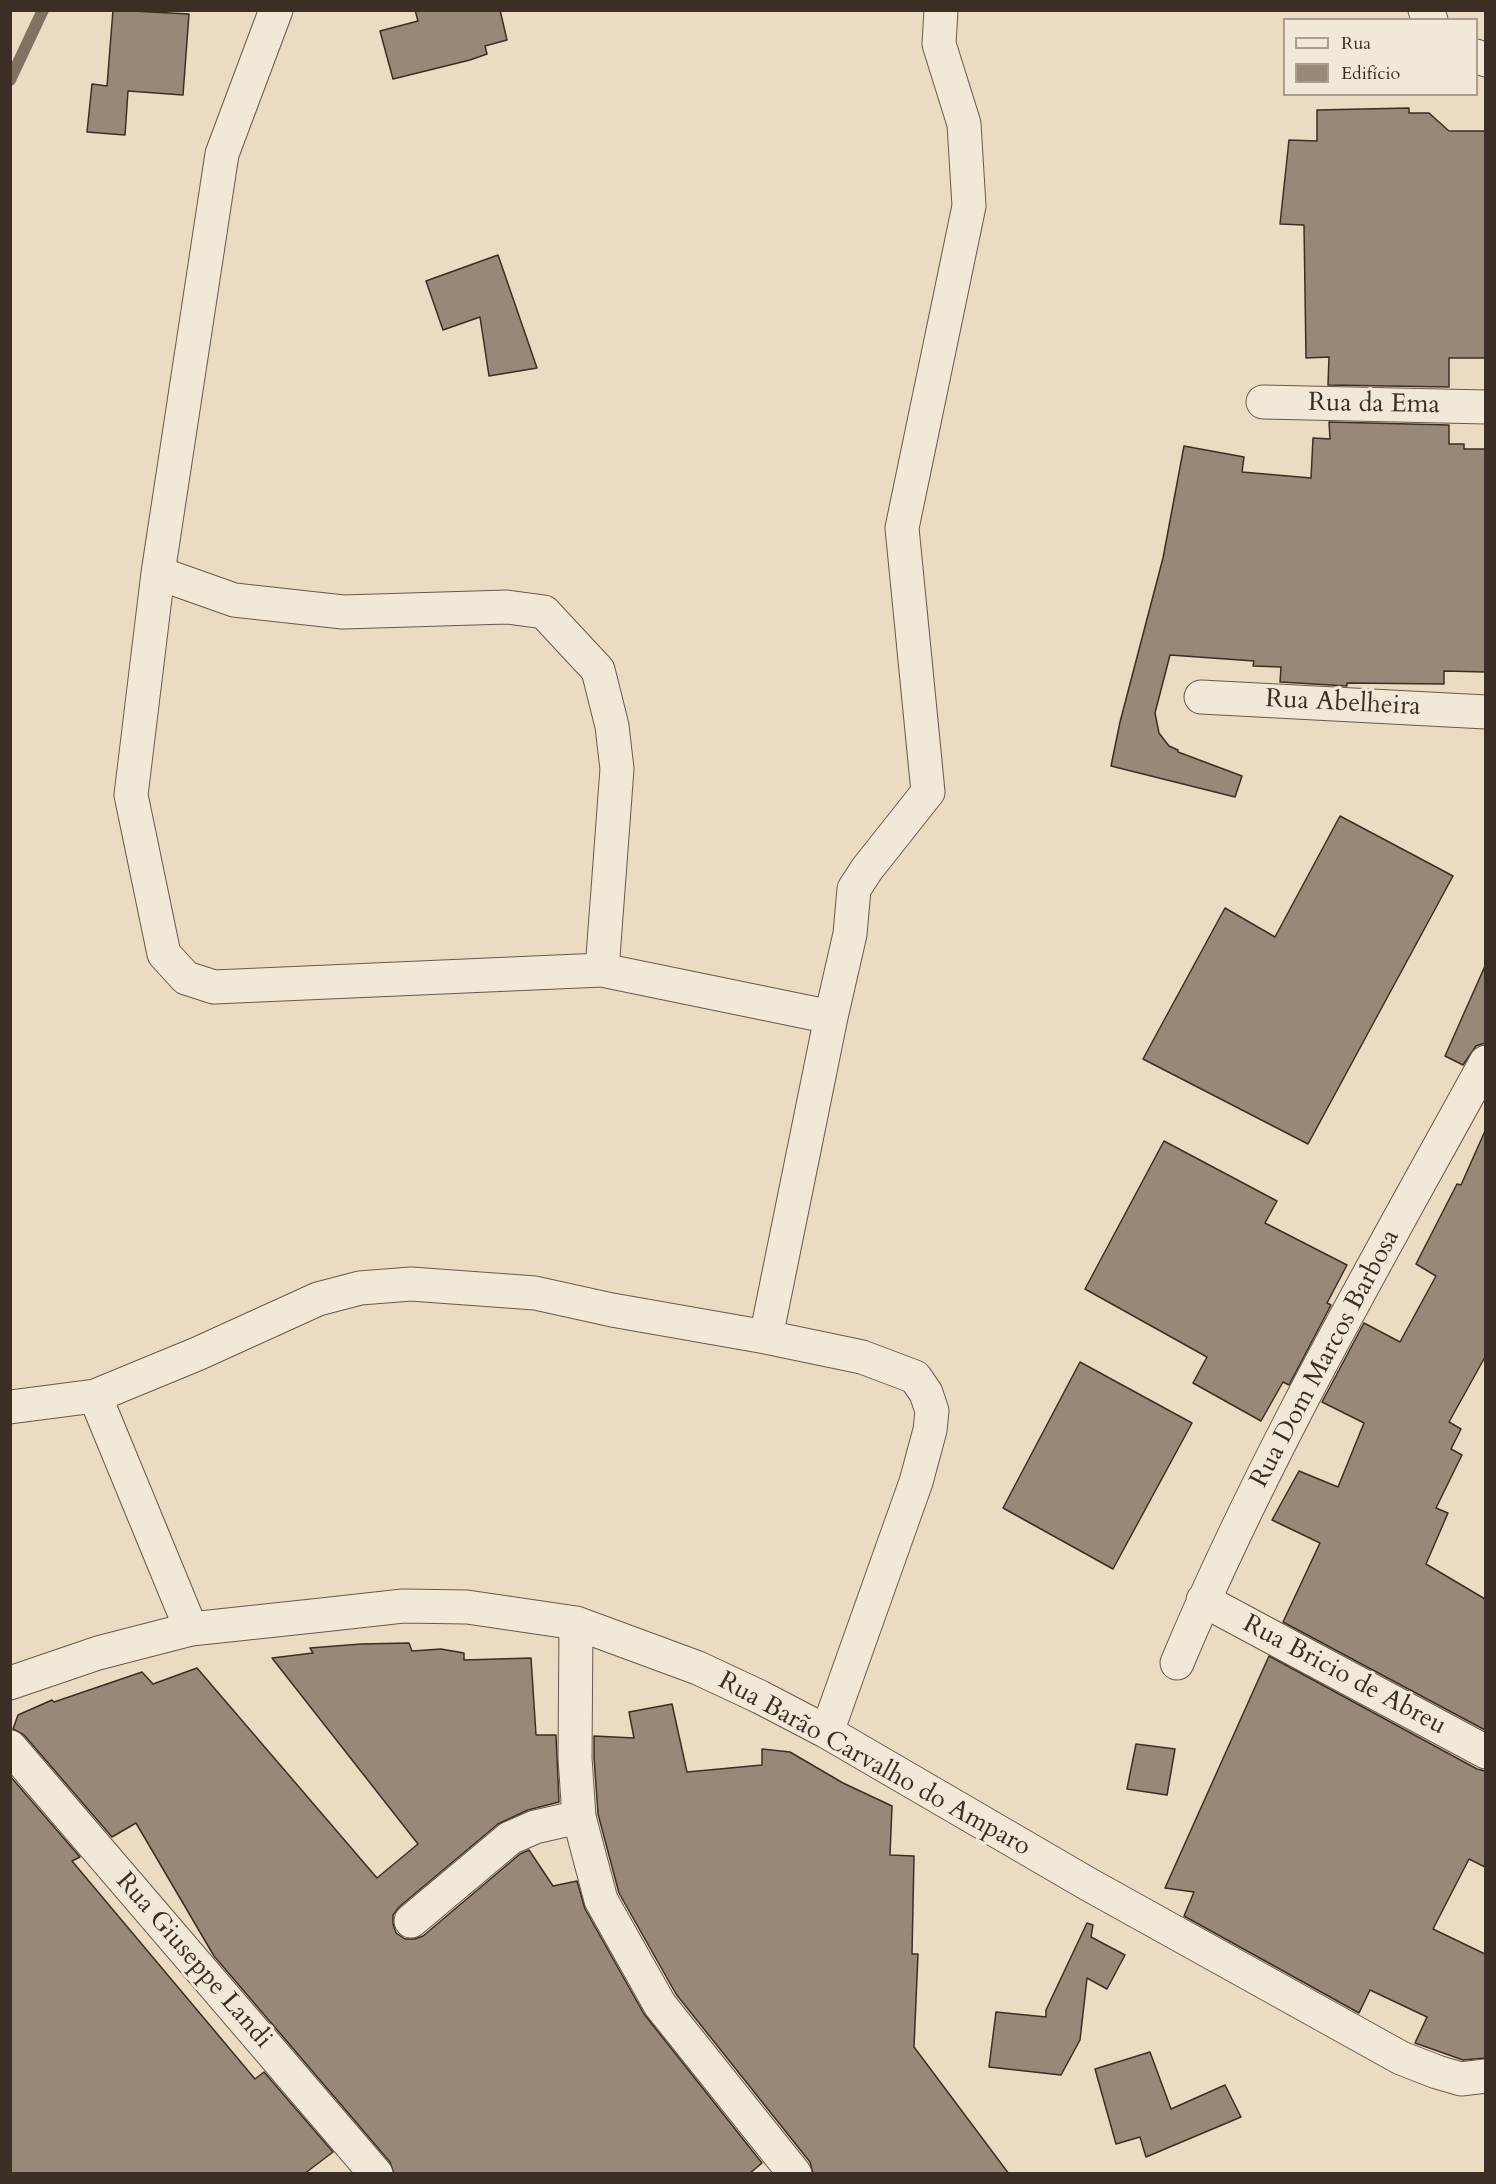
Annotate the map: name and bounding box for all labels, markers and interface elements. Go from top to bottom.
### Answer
legend [1283,18,1478,96]
text: Rua [1341,31,1371,56]
text: Edifício [1341,61,1400,86]
street label: Rua da Ema [1308,388,1440,422]
street label: Rua Abelheira [1265,684,1421,724]
street label: Rua Dom Marcos Barbosa [1245,1225,1407,1493]
street label: Rua Bricio de Abreu [1237,1609,1451,1743]
street label: Rua Barão Carvalho do Amparo [712,1666,1036,1864]
street label: Rua Giuseppe Landi [108,1867,278,2055]

